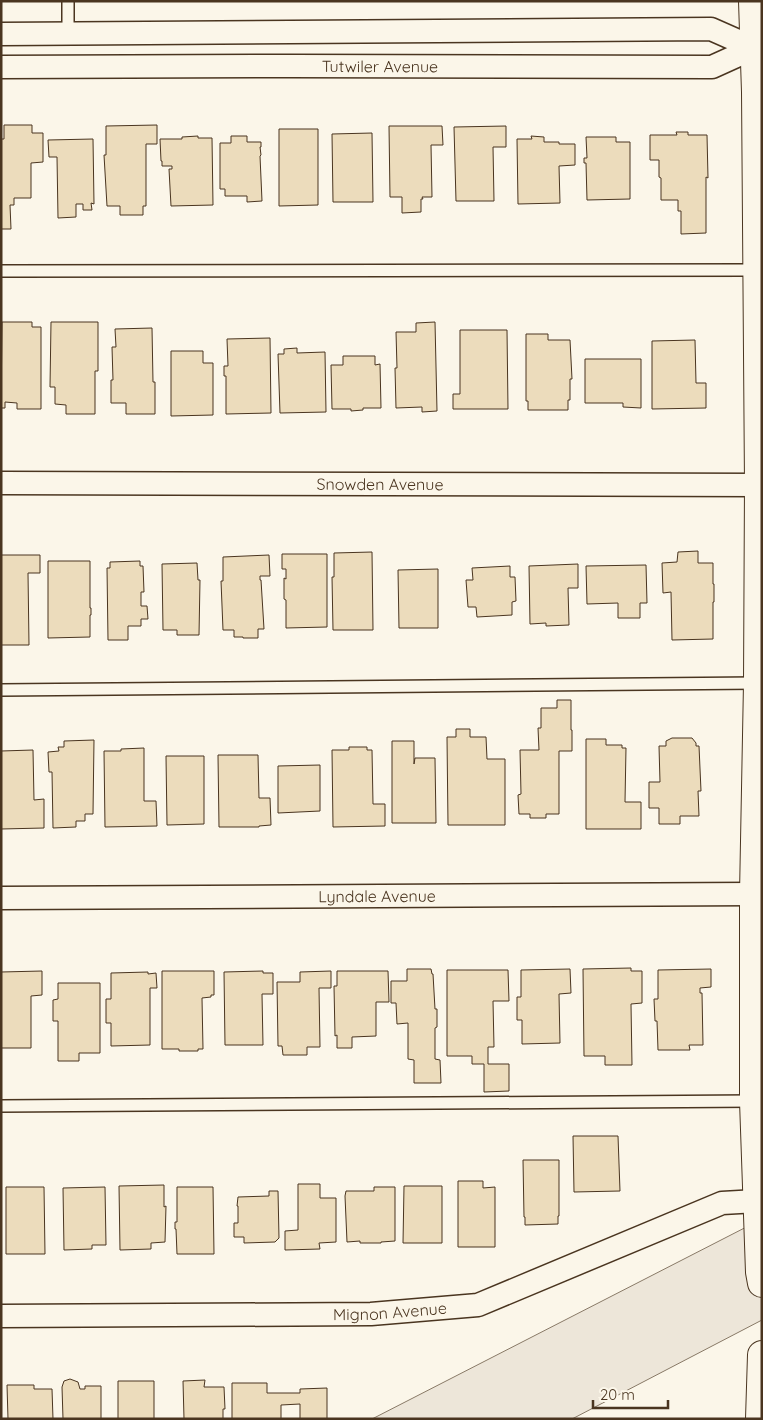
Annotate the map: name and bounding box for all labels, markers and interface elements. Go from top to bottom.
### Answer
street label: Tutwiler Avenue [322,56,438,76]
street label: Snowden Avenue [316,474,444,494]
street label: Lyndale Avenue [318,886,436,906]
street label: Mignon Avenue [333,1298,448,1324]
scale bar [593,1378,668,1410]
text: 20 m [600,1385,635,1404]

